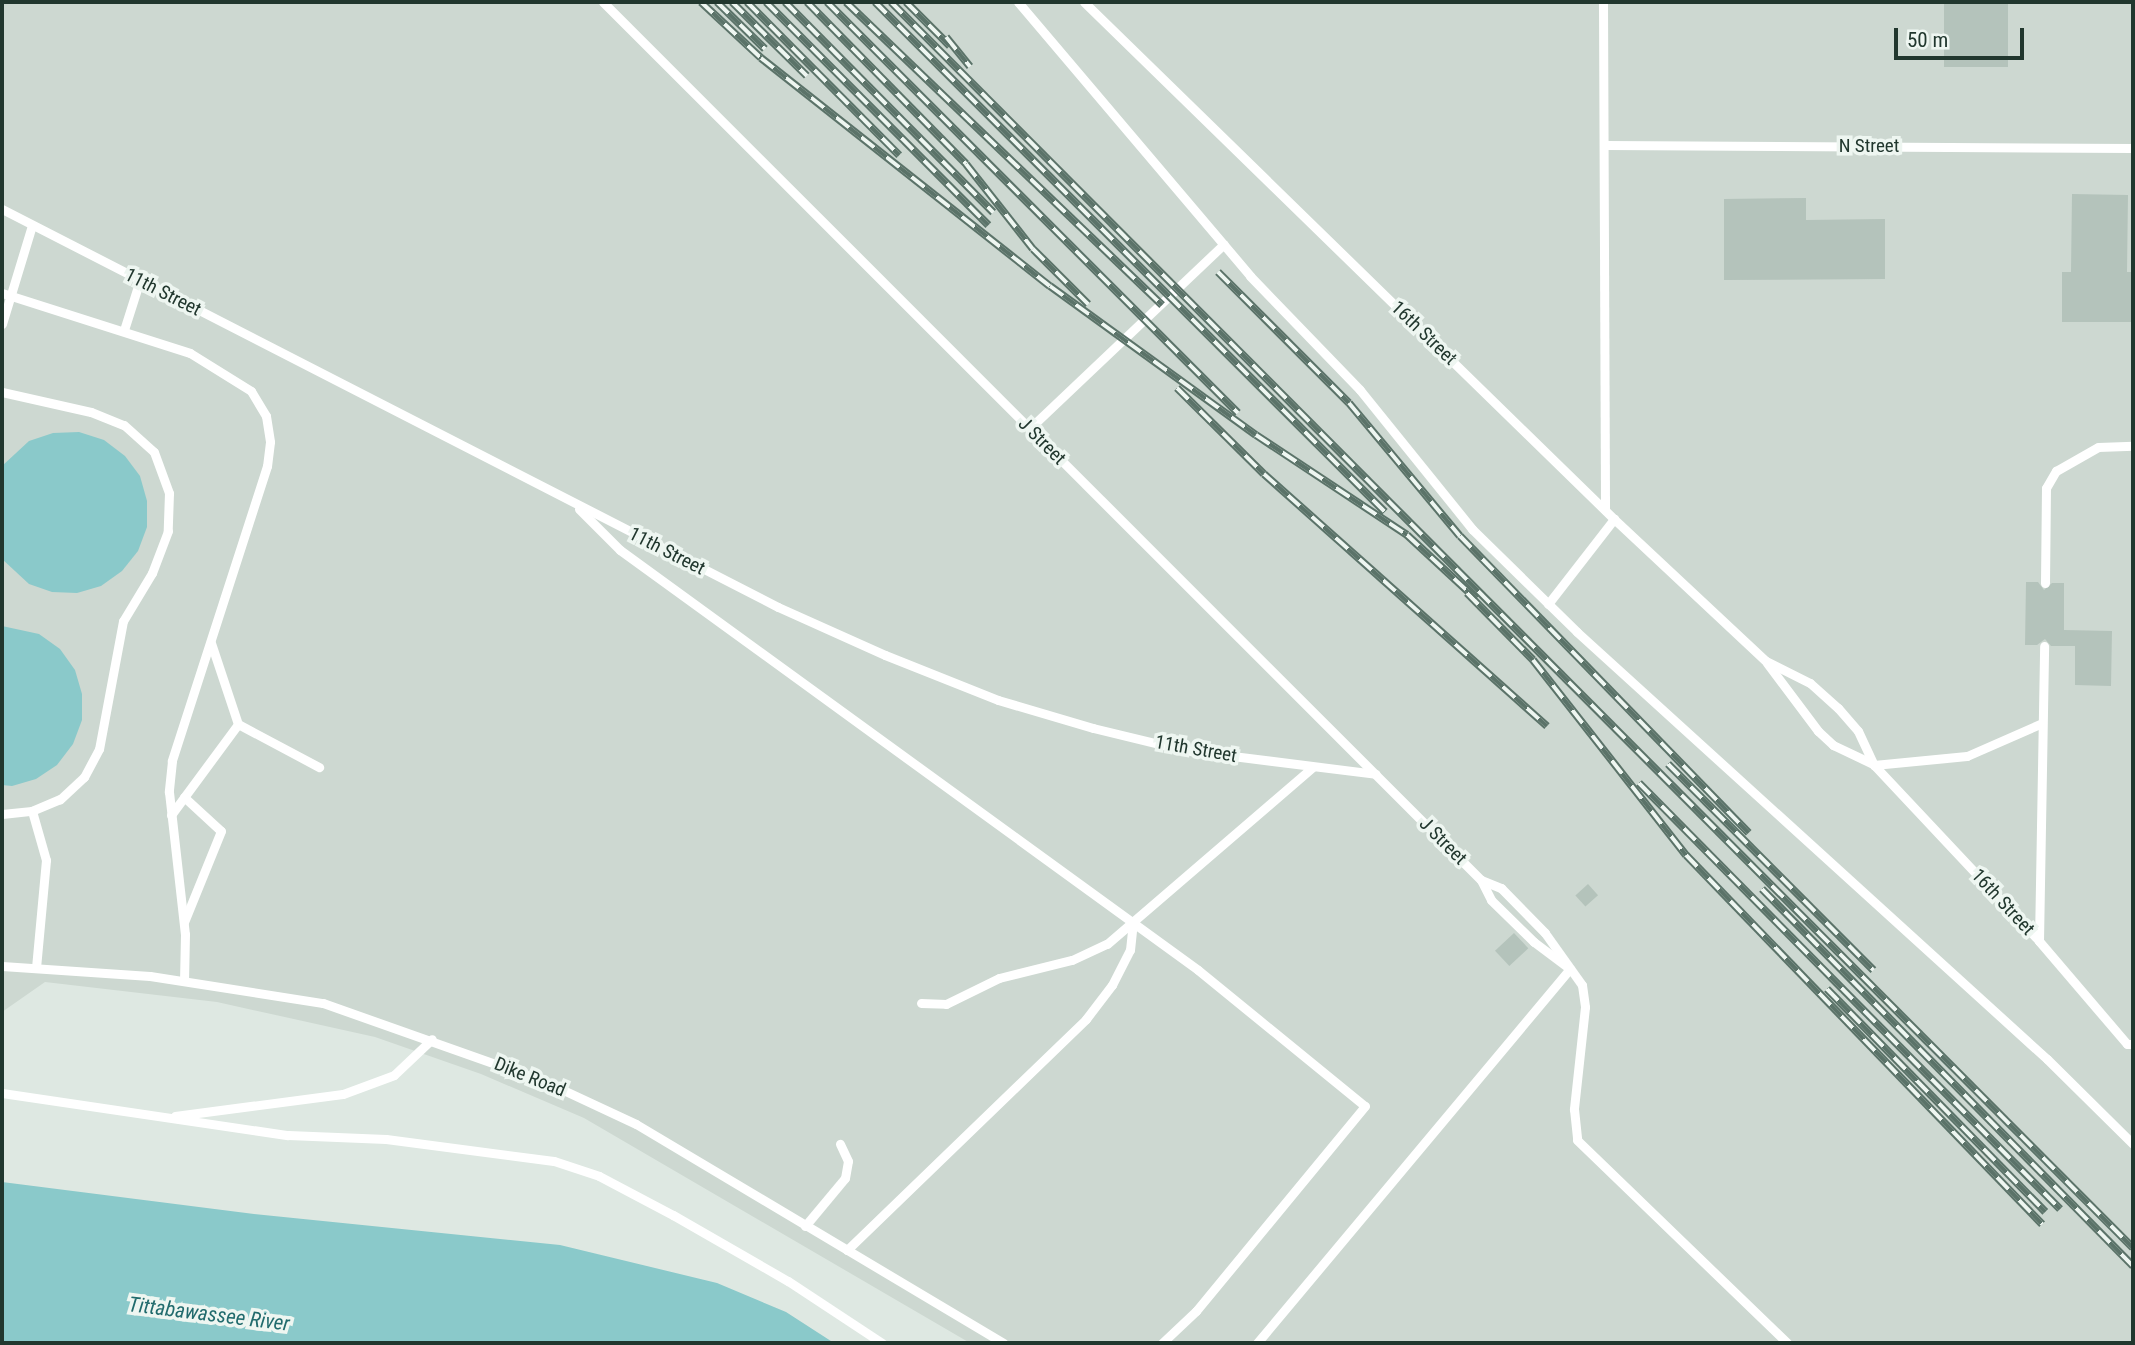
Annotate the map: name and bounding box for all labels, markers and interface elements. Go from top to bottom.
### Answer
scale bar [1897,14,2026,58]
text: 50 m [1907,28,1948,52]
street label: N Street [1839,135,1899,157]
street label: 11th Street [121,263,205,321]
street label: 16th Street [1386,296,1462,370]
street label: J Street [1013,412,1071,470]
street label: 11th Street [625,522,709,580]
street label: 11th Street [1153,731,1239,767]
street label: J Street [1414,812,1472,870]
street label: 16th Street [1967,864,2039,940]
street label: Dike Road [491,1052,569,1102]
water label: Tittabawassee River [127,1292,291,1336]

